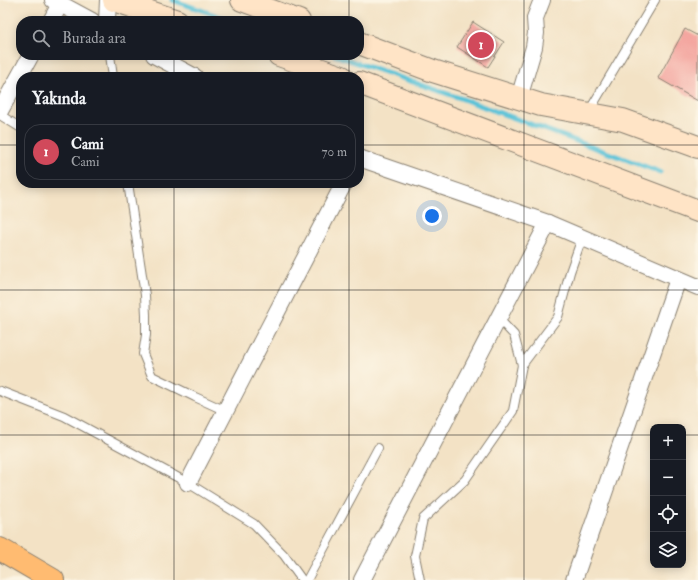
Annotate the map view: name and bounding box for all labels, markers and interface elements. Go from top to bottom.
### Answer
search box [16,16,364,60]
icon: search [30,27,52,49]
text: Burada ara [62,29,126,48]
pin: 1 [468,30,494,60]
text: Yakında [32,88,86,109]
text: Cami [71,135,104,154]
text: 1 [44,144,48,160]
text: 70 m [322,144,347,160]
text: Cami [71,154,99,170]
your location [422,206,442,226]
map controls [650,424,686,568]
button: + [650,424,686,460]
button: − [650,460,686,496]
button: locate [650,496,686,532]
button: layers [650,532,686,568]

